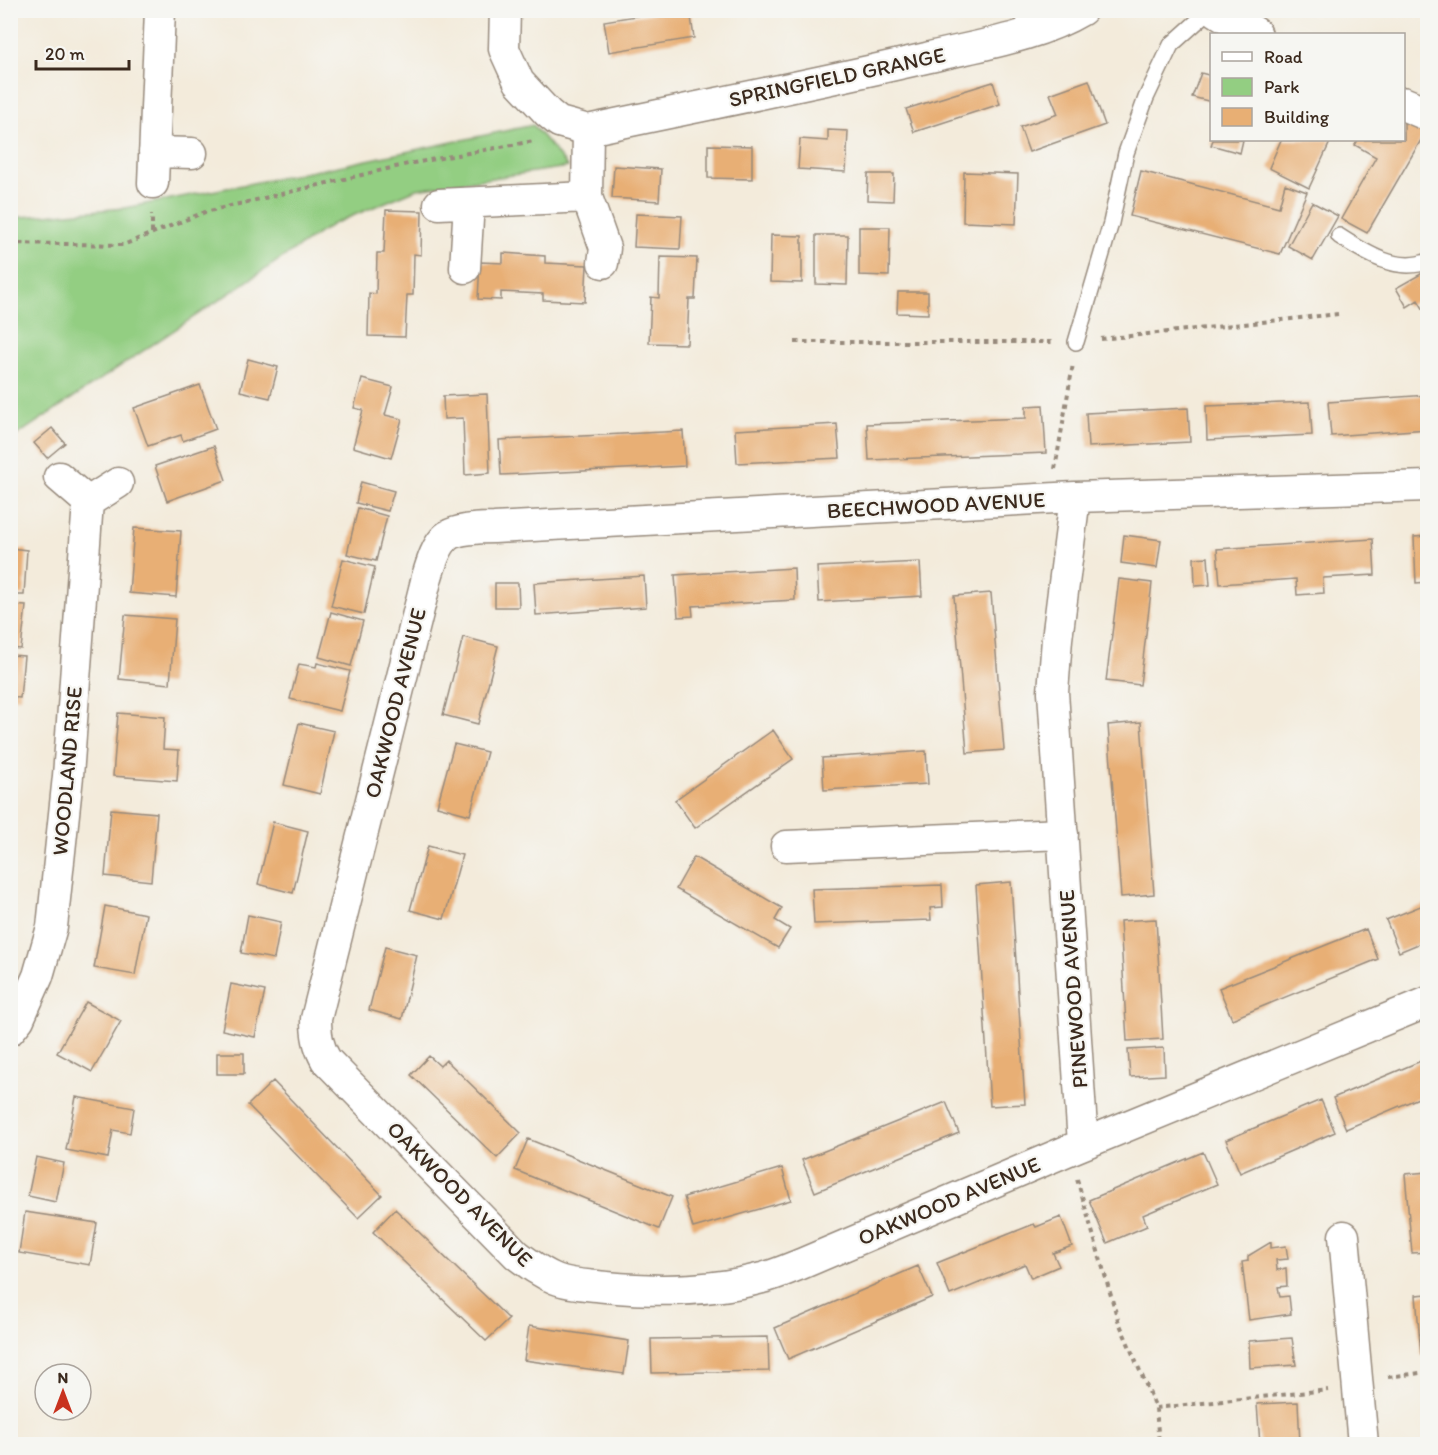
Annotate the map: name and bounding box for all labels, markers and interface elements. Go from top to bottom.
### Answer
scale bar [36,33,129,71]
legend [1210,33,1405,141]
street label: SPRINGFIELD GRANGE [726,41,948,113]
text: 20 m [45,43,85,65]
text: Road [1264,46,1303,68]
text: Park [1264,76,1299,98]
text: Building [1264,106,1330,128]
street label: BEECHWOOD AVENUE [826,486,1046,524]
street label: OAKWOOD AVENUE [358,605,432,801]
street label: WOODLAND RISE [46,685,88,857]
street label: PINEWOOD AVENUE [1053,889,1093,1089]
street label: OAKWOOD AVENUE [381,1115,539,1273]
street label: OAKWOOD AVENUE [854,1150,1044,1252]
north arrow [33,1362,93,1422]
text: N [58,1368,68,1387]

